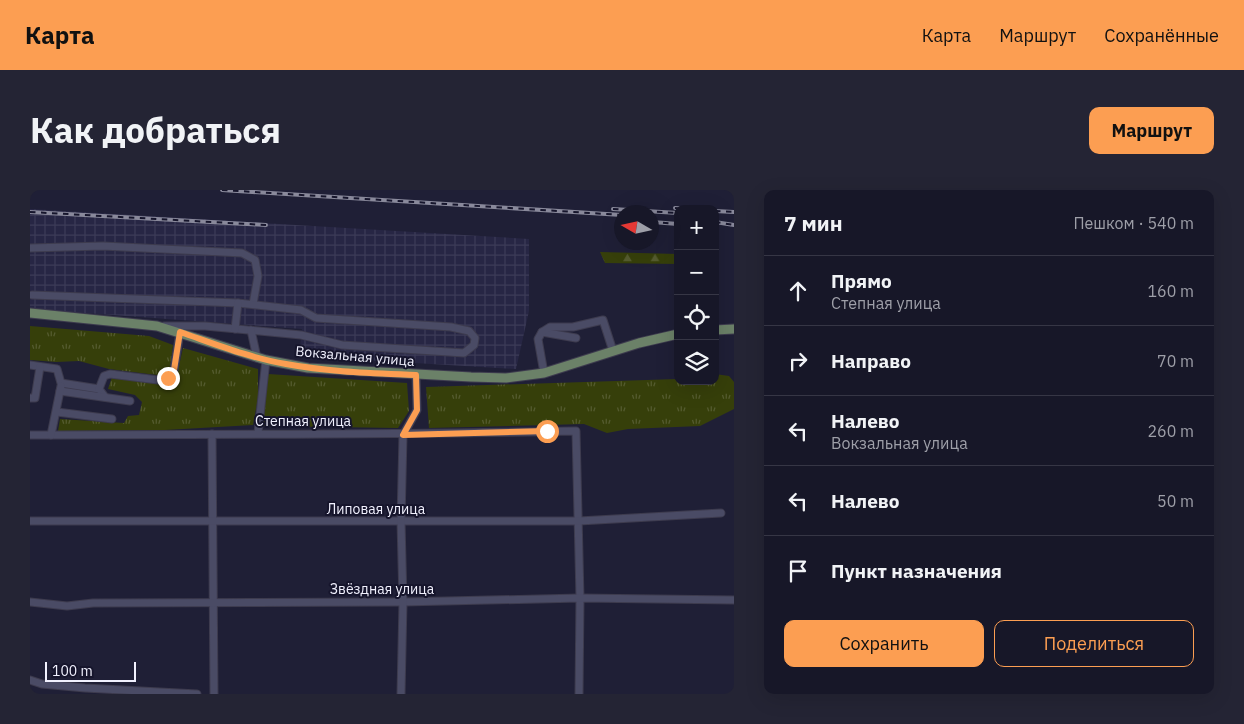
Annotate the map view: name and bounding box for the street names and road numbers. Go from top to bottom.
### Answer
street label: Вокзальная улица [295,342,416,370]
street label: Степная улица [255,412,352,430]
street label: Липовая улица [327,500,426,518]
street label: Звёздная улица [330,580,435,598]

